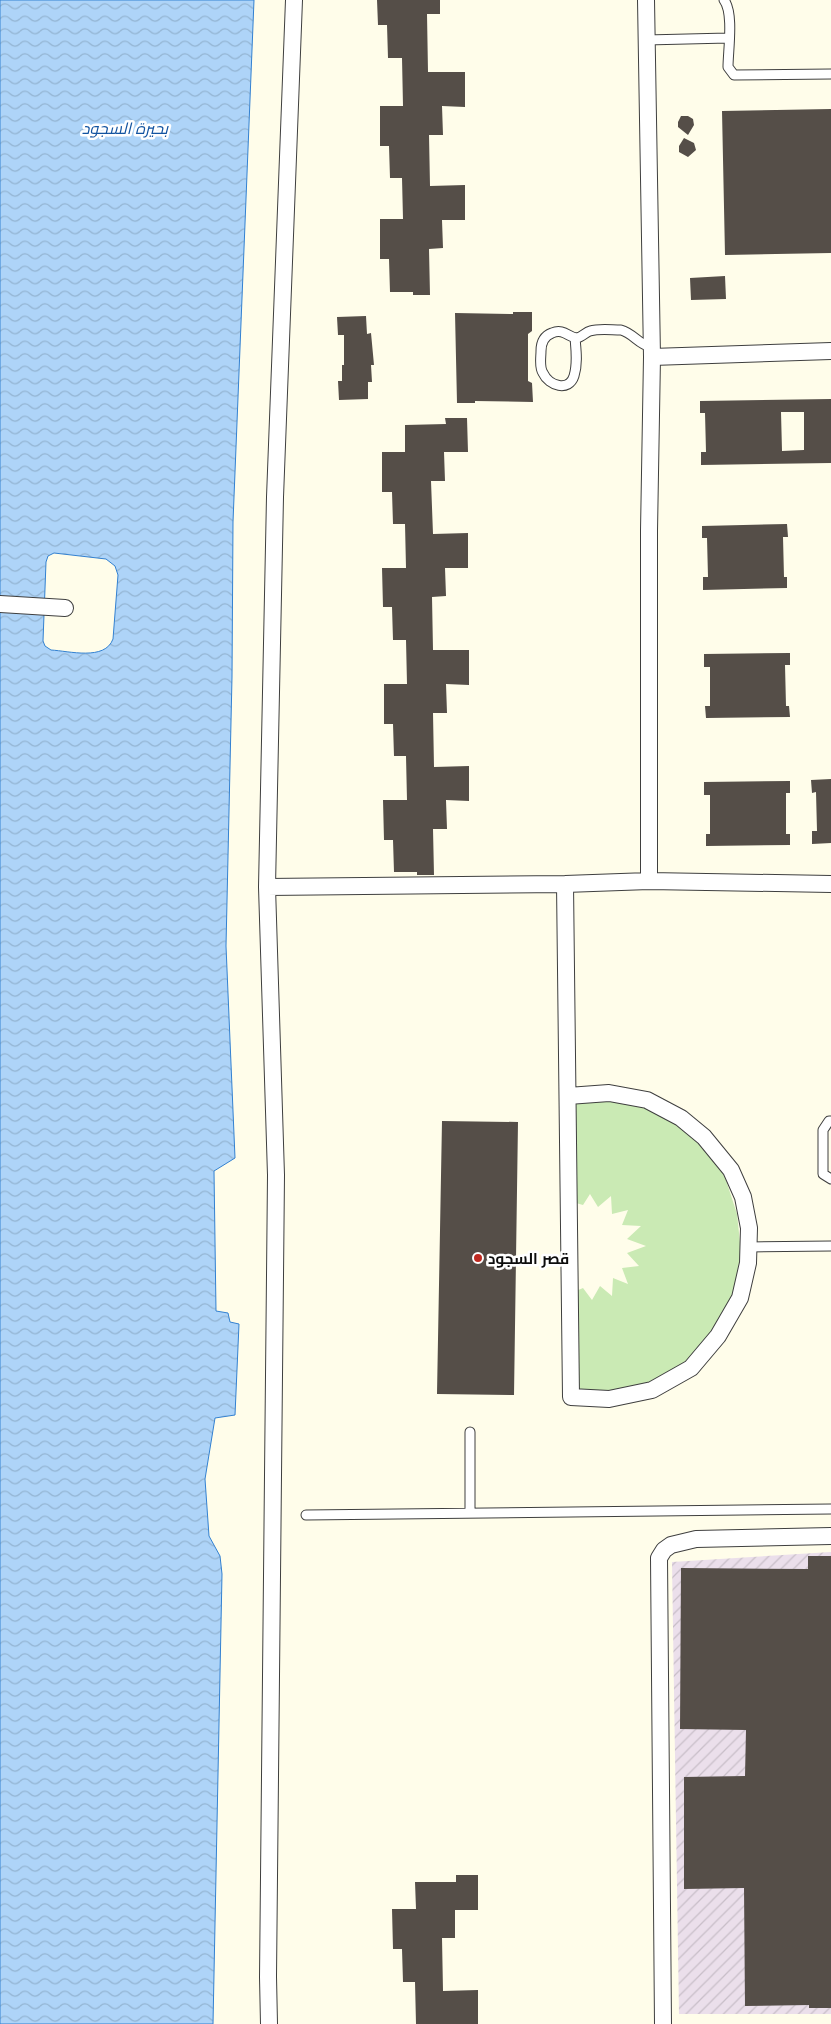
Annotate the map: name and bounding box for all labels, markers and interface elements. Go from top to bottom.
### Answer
water label: بحيرة السجود [82,118,169,138]
place label: قصر السجود [488,1249,569,1268]
marker: قصر السجود [472,1252,484,1264]

